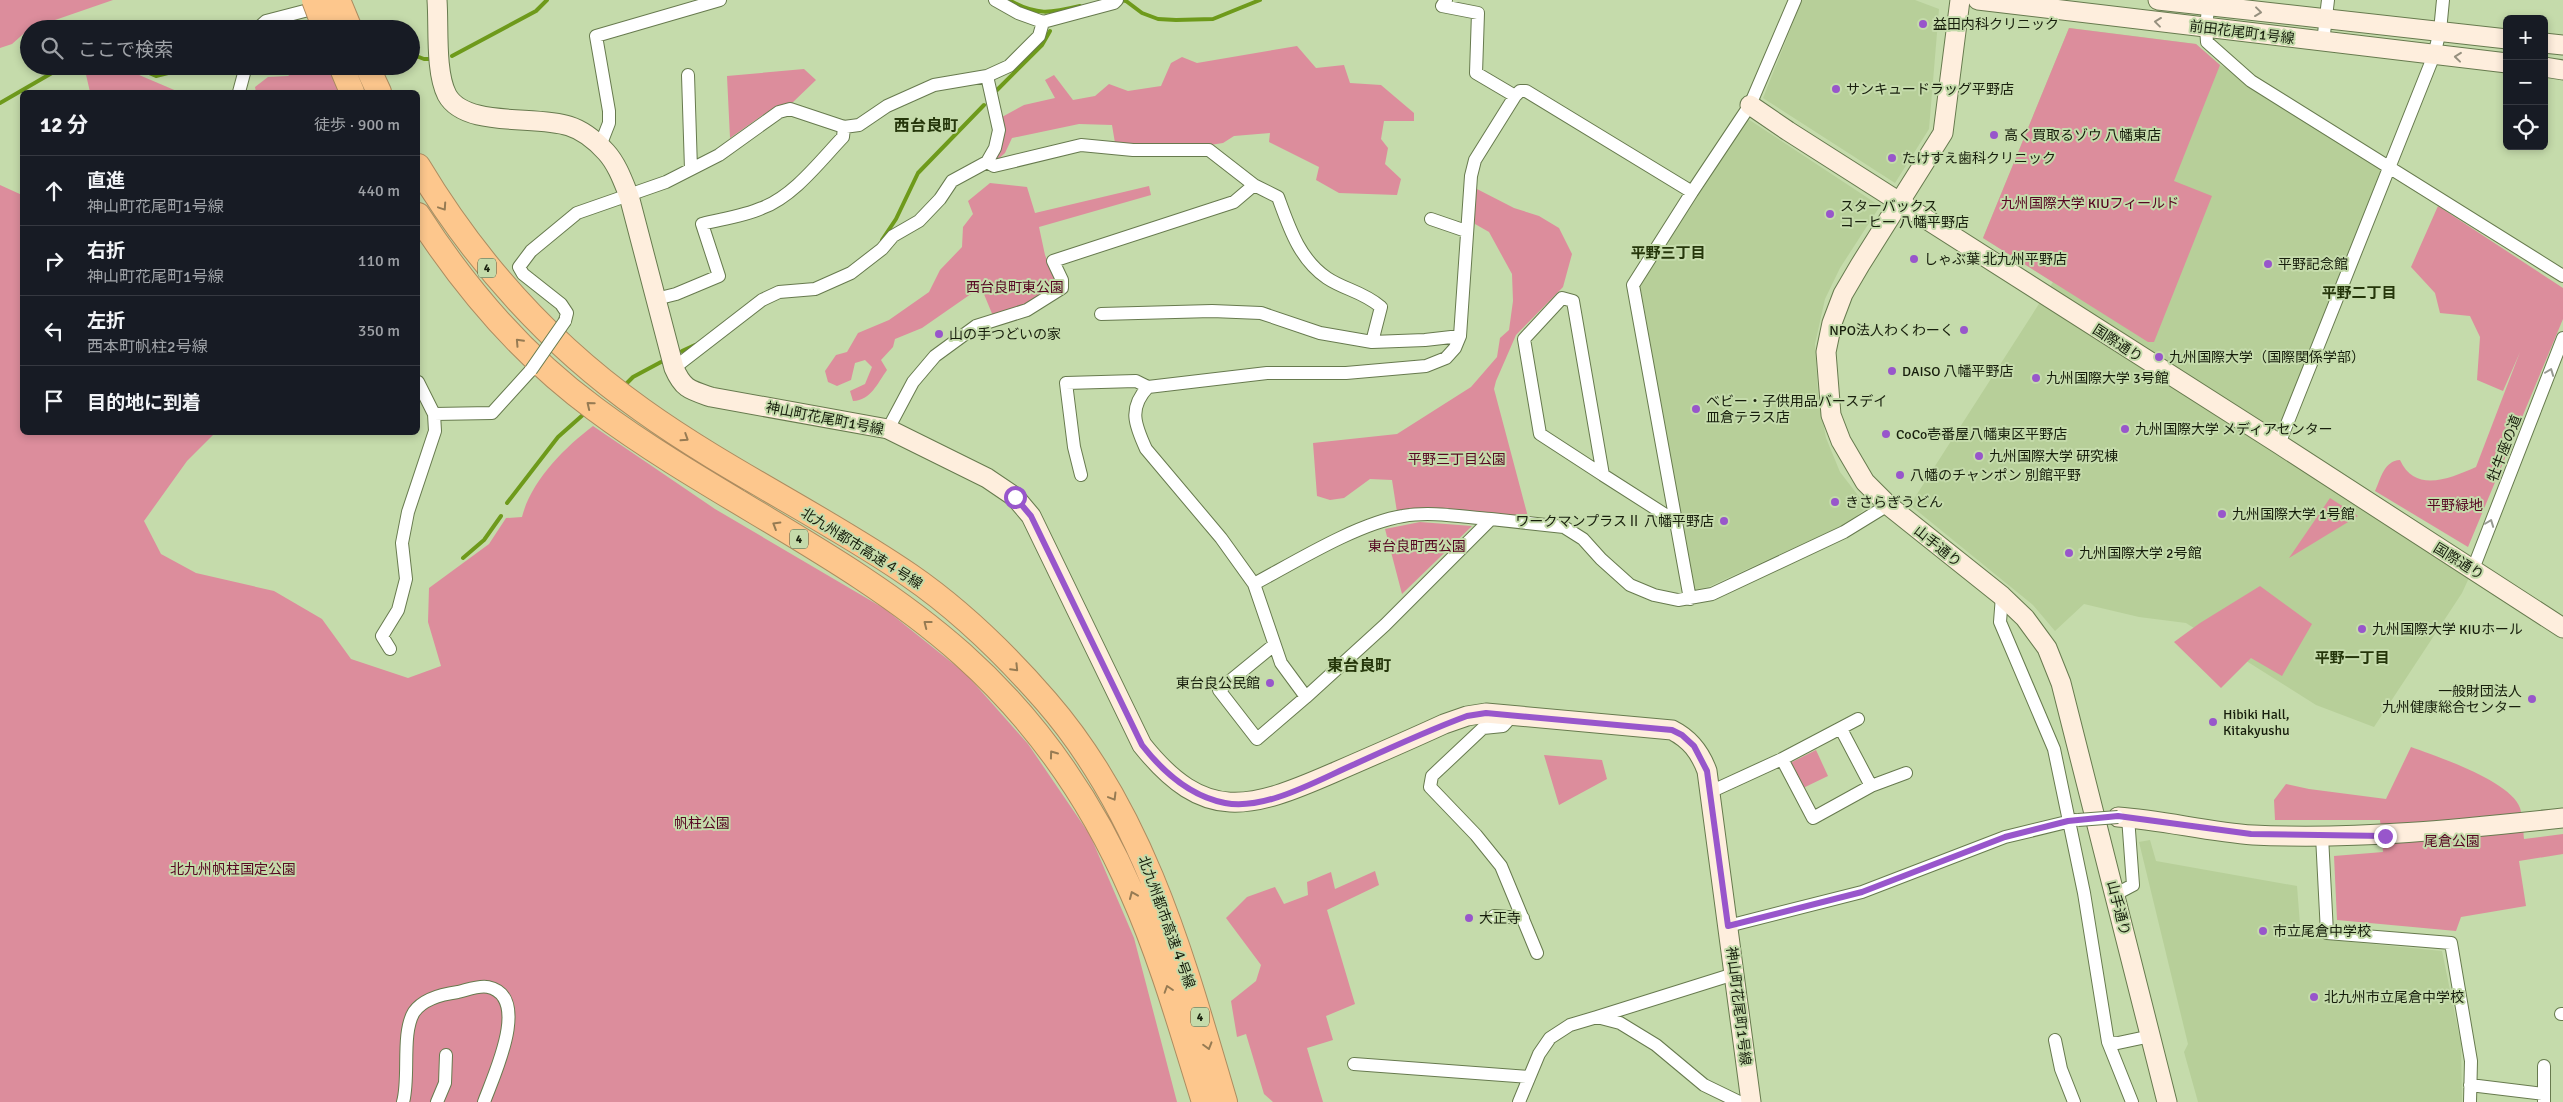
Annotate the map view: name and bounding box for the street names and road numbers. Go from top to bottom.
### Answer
street label: 前田花尾町1号線 [2189,18,2295,47]
road number: 4 [478,258,496,278]
street label: 国際通り [2090,321,2146,366]
street label: 神山町花尾町1号線 [765,399,885,438]
street label: 牡牛座の道 [2484,412,2525,484]
street label: 北九州都市高速４号線 [798,504,926,593]
street label: 山手通り [1911,522,1965,571]
road number: 4 [790,530,808,548]
street label: 国際通り [2430,539,2487,583]
street label: 北九州都市高速４号線 [1135,853,1198,991]
street label: 山手通り [2103,879,2134,937]
street label: 神山町花尾町1号線 [1723,946,1754,1066]
road number: 4 [1191,1008,1209,1026]

